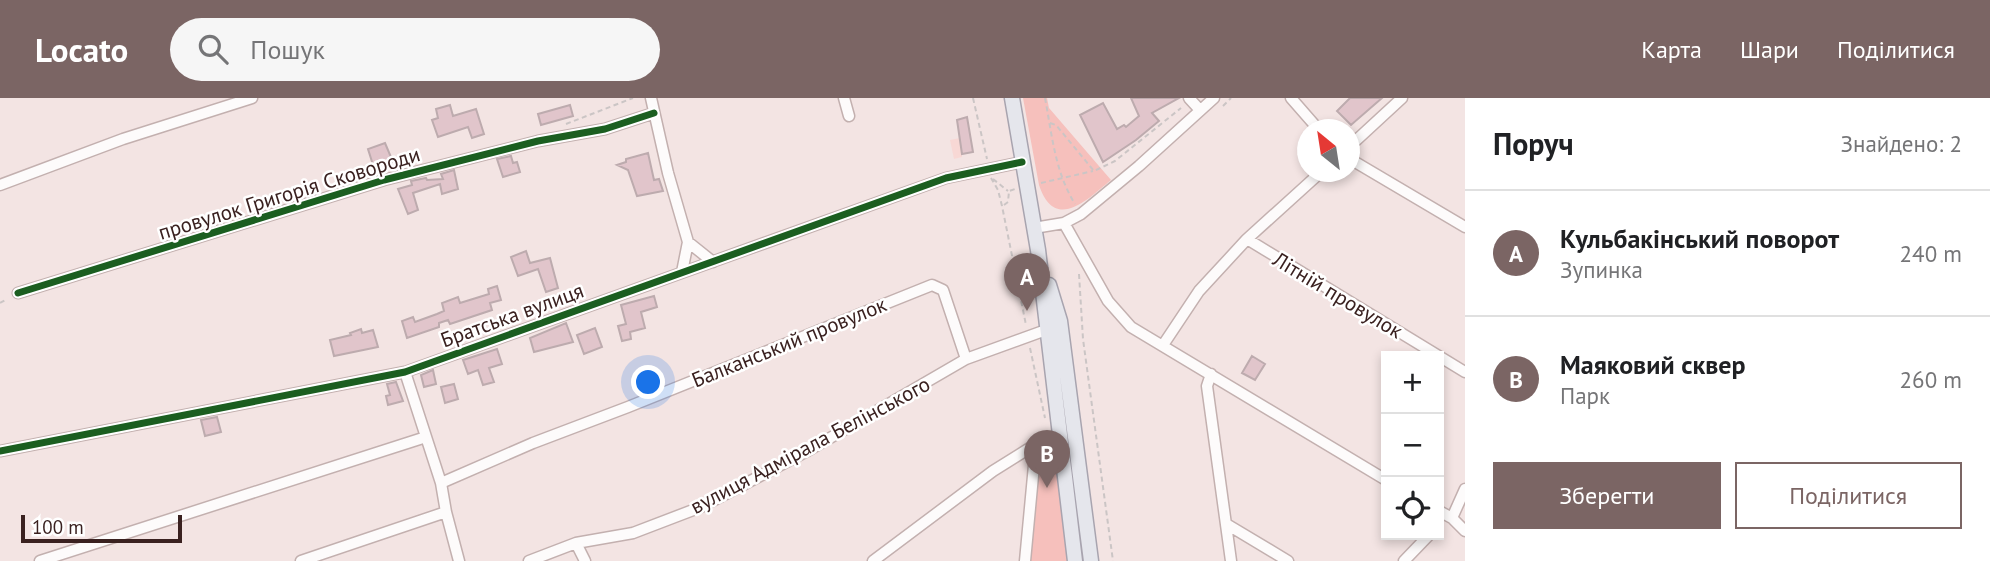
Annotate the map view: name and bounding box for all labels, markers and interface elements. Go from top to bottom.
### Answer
search box [170,18,660,81]
text: Locato [35,28,128,71]
icon: search [194,30,232,68]
text: Пошук [250,33,325,66]
text: Карта [1641,34,1702,65]
text: Шари [1740,34,1799,65]
text: Поділитися [1837,34,1955,65]
north arrow [1297,119,1360,182]
text: Поруч [1493,124,1574,163]
text: Знайдено: 2 [1841,129,1962,158]
street label: провулок Григорія Сковороди [155,140,423,246]
text: Кульбакінський поворот [1560,222,1839,255]
text: A [1509,239,1523,268]
text: 240 m [1900,239,1962,268]
street label: Літній провулок [1267,245,1408,344]
pin: A [1004,253,1050,311]
text: Зупинка [1560,255,1643,284]
street label: Братська вулиця [437,277,587,353]
street label: Балканський провулок [688,291,890,393]
text: Маяковий сквер [1560,348,1746,381]
map controls [1381,351,1444,540]
button: + [1381,351,1444,414]
your location [631,365,665,399]
text: B [1509,365,1523,394]
text: 260 m [1900,365,1962,394]
street label: вулиця Адмірала Белінського [685,370,935,520]
text: Парк [1560,381,1610,410]
button: − [1381,414,1444,477]
pin: B [1024,430,1070,488]
button: Зберегти [1493,462,1721,529]
button: Поділитися [1735,462,1962,529]
button: locate [1381,477,1444,540]
scale bar [21,512,182,544]
text: 100 m [32,515,84,539]

